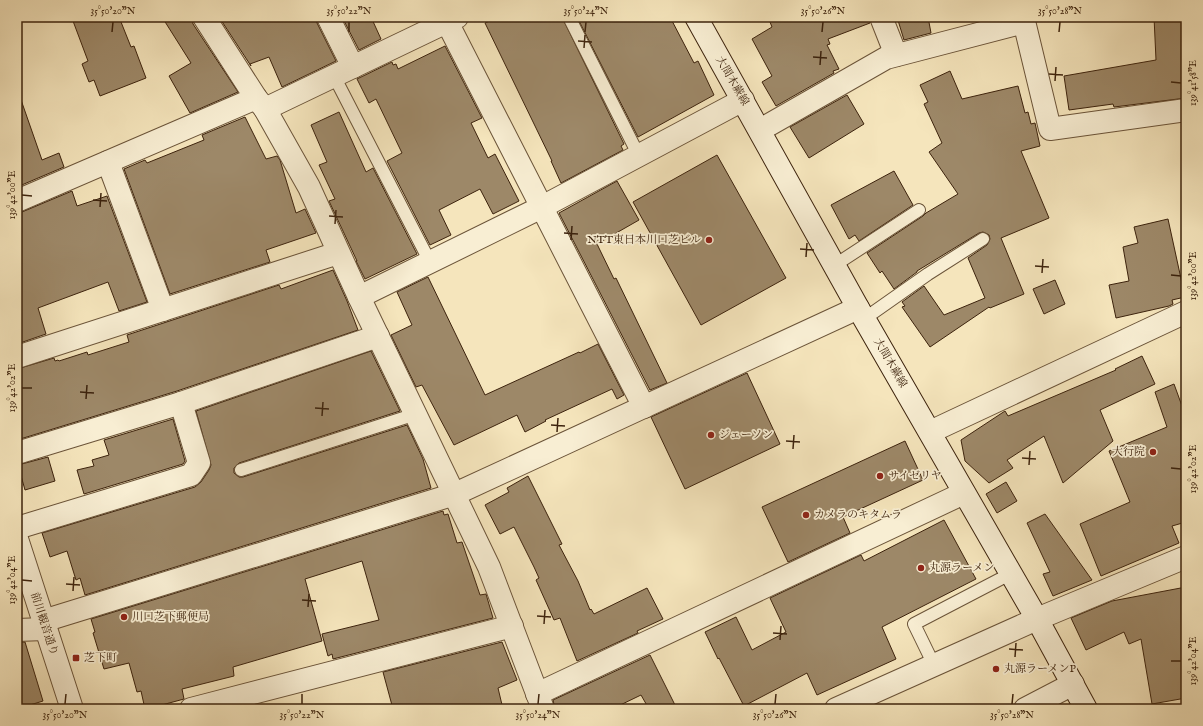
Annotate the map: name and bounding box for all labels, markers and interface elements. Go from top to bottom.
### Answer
text: 35°50'20"N [90,5,136,18]
text: 35°50'22"N [327,5,372,18]
text: 35°50'24"N [564,5,609,18]
text: 35°50'26"N [801,5,846,18]
text: 35°50'28"N [1038,5,1082,18]
street label: 大間木蕨線 [712,54,752,108]
text: 139°41'58"E [1187,60,1200,106]
text: 139°42'00"E [6,170,19,220]
place label: NTT東日本川口芝ビル [587,233,701,247]
marker: NTT東日本川口芝ビル [704,235,714,245]
text: 139°42'00"E [1187,251,1200,301]
street label: 大間木蕨線 [870,336,910,390]
text: 139°42'02"E [6,364,19,412]
place label: ジェーソン [719,428,773,442]
marker: ジェーソン [706,430,716,440]
place label: 大行院 [1112,445,1145,459]
text: 139°42'02"E [1187,445,1200,493]
marker: 大行院 [1148,447,1158,457]
place label: サイゼリヤ [888,469,942,483]
marker: サイゼリヤ [875,471,885,481]
place label: カメラのキタムラ [814,508,902,522]
marker: カメラのキタムラ [801,510,811,520]
text: 139°42'04"E [6,555,19,605]
place label: 丸源ラーメン [929,561,994,575]
marker: 丸源ラーメン [916,563,926,573]
street label: 前川観音通り [27,590,61,658]
place label: 川口芝下郵便局 [132,610,209,624]
marker: 川口芝下郵便局 [119,612,129,622]
text: 139°42'04"E [1187,636,1200,686]
place label: 芝下町 [84,651,117,665]
marker: 芝下町 [71,653,81,663]
place label: 丸源ラーメンP [1004,662,1076,676]
marker: 丸源ラーメンP [991,664,1001,674]
text: 35°50'20"N [42,709,88,722]
text: 35°50'22"N [280,709,325,722]
text: 35°50'24"N [516,709,561,722]
text: 35°50'26"N [753,709,798,722]
text: 35°50'28"N [990,709,1034,722]

